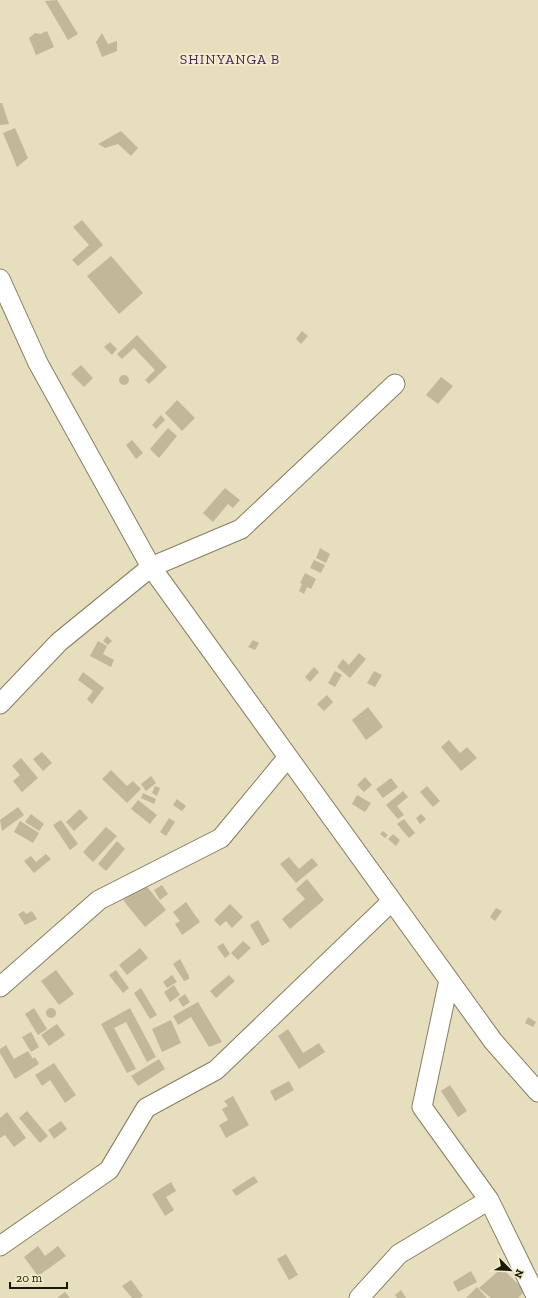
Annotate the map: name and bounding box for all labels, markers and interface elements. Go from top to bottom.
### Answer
district label: SHINYANGA B [180,51,280,68]
north arrow [490,1250,530,1290]
scale bar [10,1264,67,1290]
text: N [511,1267,526,1281]
text: 20 m [16,1271,43,1285]

